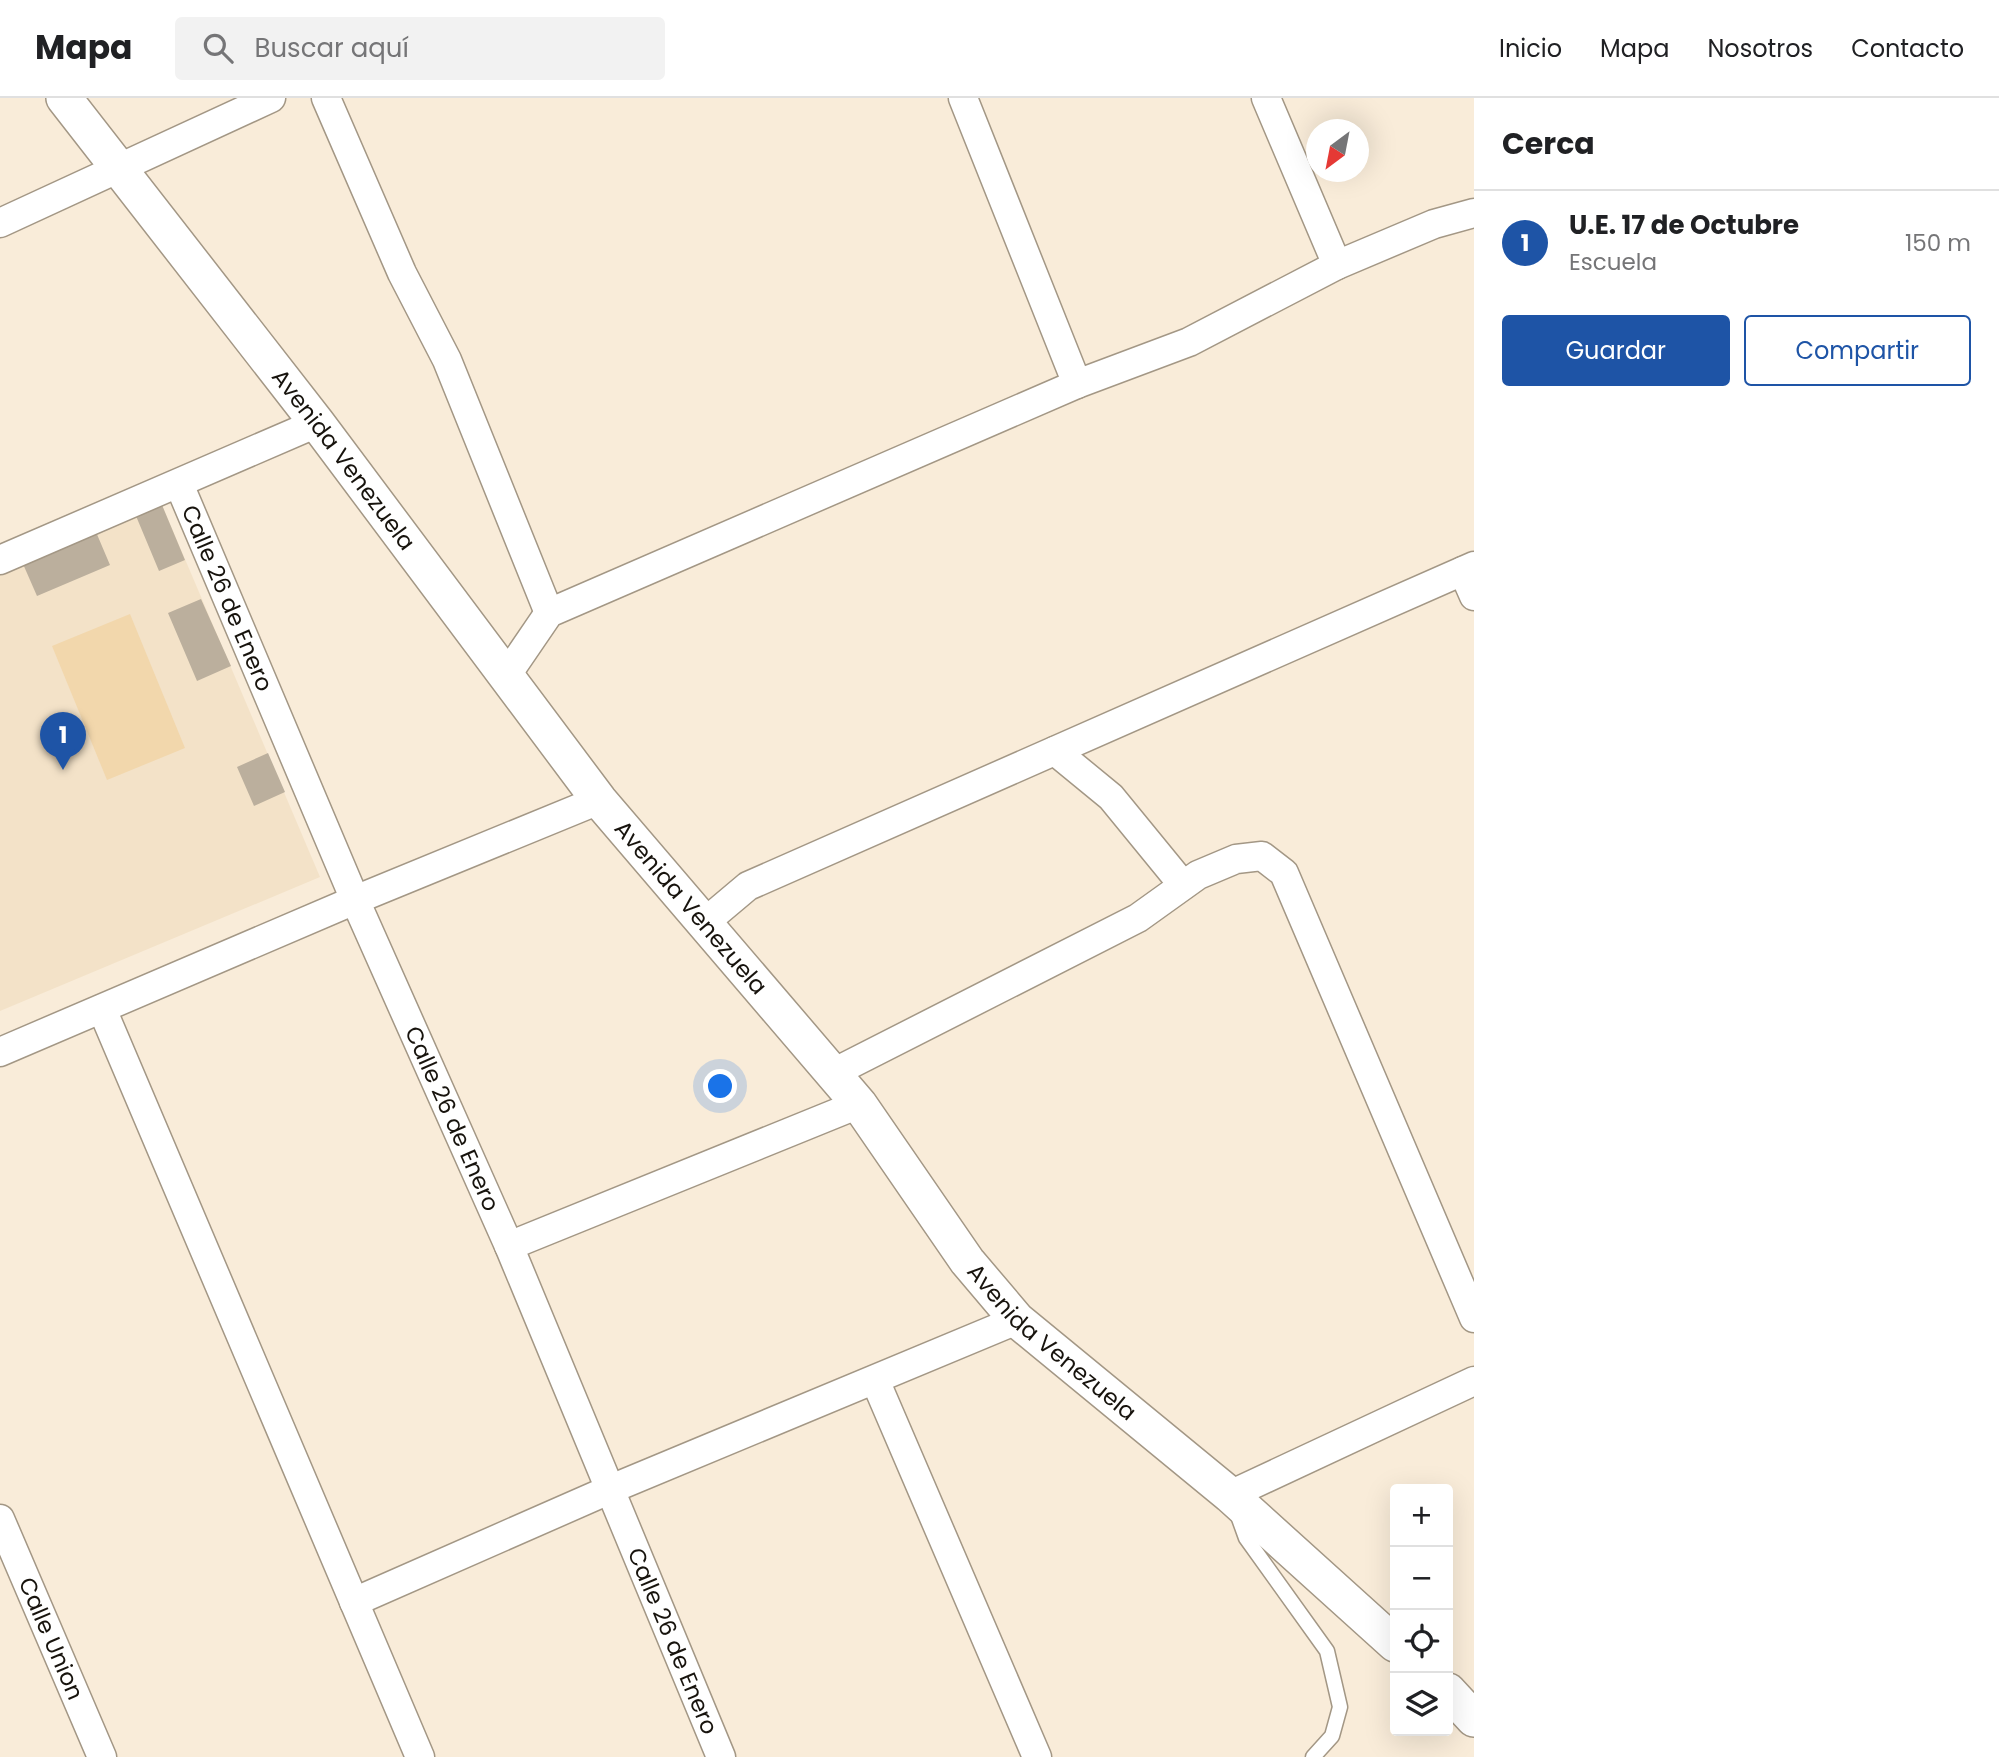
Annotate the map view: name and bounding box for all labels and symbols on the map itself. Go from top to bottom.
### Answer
north arrow [1306,119,1369,182]
street label: Avenida Venezuela [265,362,423,557]
street label: Calle 26 de Enero [174,500,281,696]
pin: 1 [40,712,86,770]
street label: Avenida Venezuela [607,813,774,1001]
street label: Calle 26 de Enero [397,1021,507,1216]
your location [703,1069,737,1103]
street label: Avenida Venezuela [960,1257,1143,1428]
street label: Calle 26 de Enero [620,1543,726,1739]
street label: Calle Union [11,1572,92,1705]

